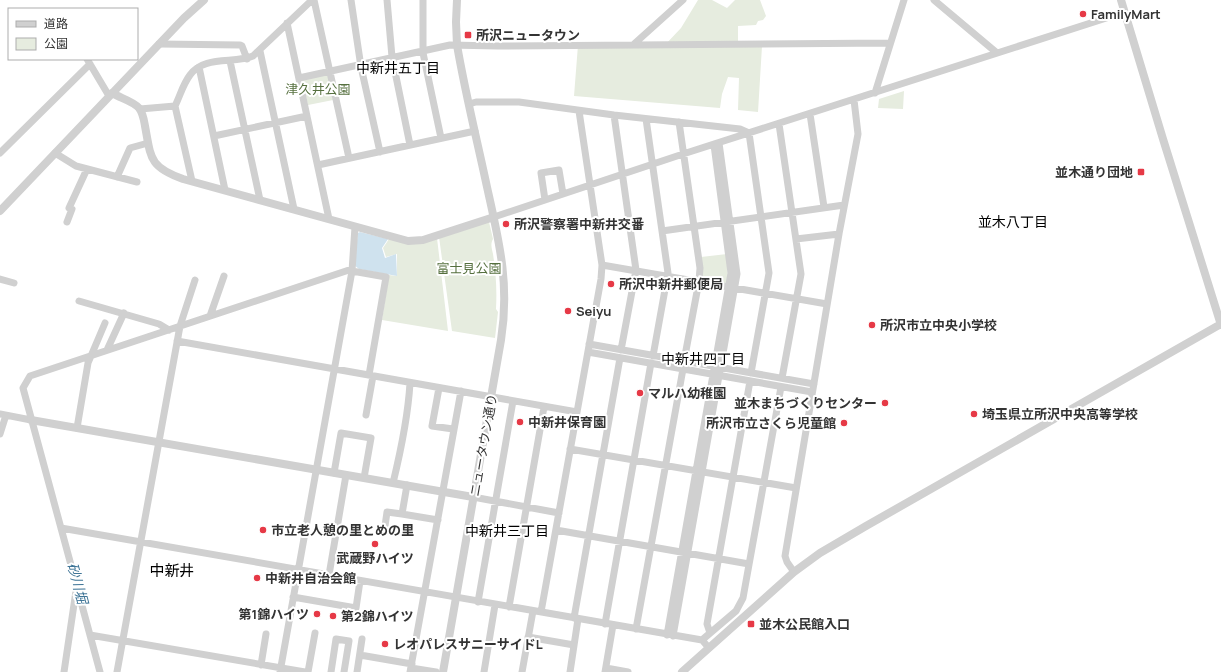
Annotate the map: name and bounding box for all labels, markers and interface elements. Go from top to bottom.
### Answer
place label: FamilyMart [1091,5,1161,23]
legend [8,8,138,60]
marker: FamilyMart [1078,9,1088,19]
text: 道路 [44,15,68,32]
place label: 所沢ニュータウン [476,26,580,44]
marker: 所沢ニュータウン [463,30,473,40]
text: 公園 [44,35,68,52]
district label: 中新井五丁目 [356,58,440,77]
park label: 津久井公園 [285,80,351,98]
place label: 並木通り団地 [1055,163,1133,181]
marker: 並木通り団地 [1136,167,1146,177]
district label: 並木八丁目 [978,212,1048,231]
place label: 所沢警察署中新井交番 [514,215,644,233]
marker: 所沢警察署中新井交番 [501,219,511,229]
park label: 富士見公園 [436,259,502,277]
place label: 所沢中新井郵便局 [619,275,723,293]
marker: 所沢中新井郵便局 [606,279,616,289]
place label: Seiyu [576,302,611,320]
marker: Seiyu [563,306,573,316]
place label: 所沢市立中央小学校 [880,316,997,334]
marker: 所沢市立中央小学校 [867,320,877,330]
district label: 中新井四丁目 [661,349,745,368]
place label: マルハ幼稚園 [648,384,726,402]
marker: マルハ幼稚園 [635,388,645,398]
street label: ニュータウン通り [465,392,501,498]
place label: 並木まちづくりセンター [734,394,877,412]
marker: 並木まちづくりセンター [880,398,890,408]
place label: 埼玉県立所沢中央高等学校 [982,405,1138,423]
marker: 埼玉県立所沢中央高等学校 [969,409,979,419]
place label: 中新井保育園 [528,413,606,431]
place label: 所沢市立さくら児童館 [706,414,836,432]
marker: 中新井保育園 [515,417,525,427]
marker: 所沢市立さくら児童館 [839,418,849,428]
place label: 市立老人憩の里とめの里 [271,521,414,539]
district label: 中新井三丁目 [465,521,549,540]
marker: 市立老人憩の里とめの里 [258,525,268,535]
marker: 武蔵野ハイツ [370,539,380,549]
place label: 武蔵野ハイツ [336,549,414,567]
water label: 砂川堀 [63,560,93,608]
district label: 中新井 [149,560,195,581]
place label: 中新井自治会館 [265,569,356,587]
marker: 中新井自治会館 [252,573,262,583]
place label: 第1錦ハイツ [239,605,309,623]
place label: 第2錦ハイツ [341,607,413,625]
marker: 第1錦ハイツ [312,609,322,619]
marker: 第2錦ハイツ [328,611,338,621]
place label: 並木公民館入口 [759,615,850,633]
marker: 並木公民館入口 [746,619,756,629]
place label: レオパレスサニーサイドL [393,635,543,653]
marker: レオパレスサニーサイドL [380,639,390,649]

